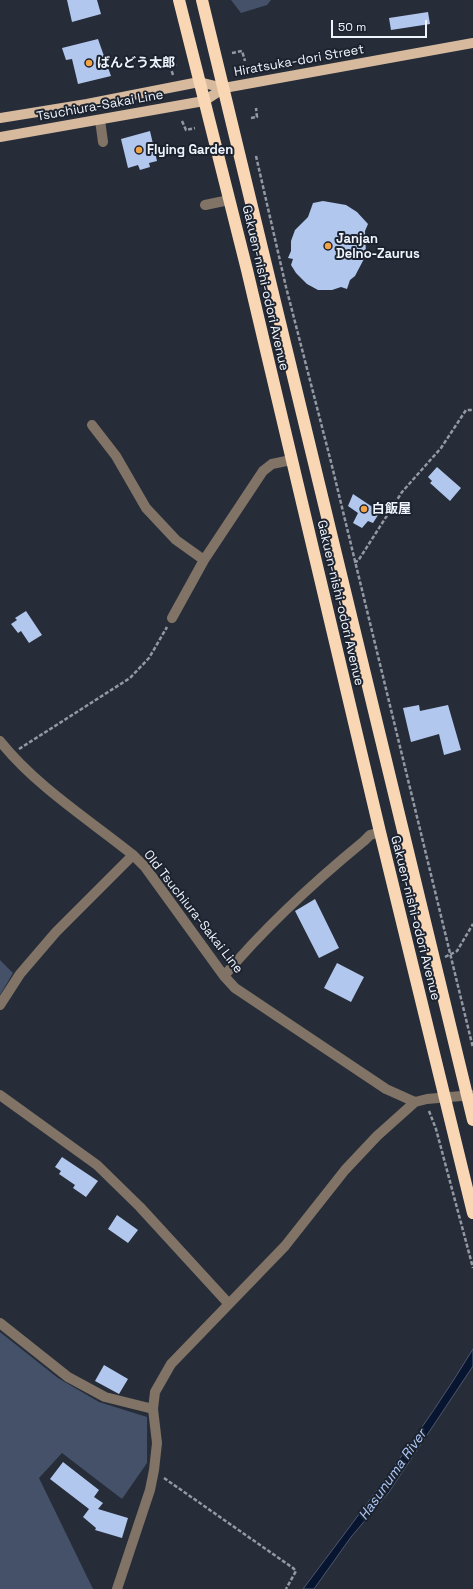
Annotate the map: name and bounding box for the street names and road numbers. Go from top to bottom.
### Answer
street label: Hiratsuka-dori Street [233,42,365,80]
street label: Tsuchiura-Sakai Line [35,87,165,125]
street label: Gakuen-nishi-odori Avenue [238,204,292,372]
street label: Gakuen-nishi-odori Avenue [313,519,367,687]
street label: Gakuen-nishi-odori Avenue [387,834,443,1002]
street label: Old Tsuchiura-Sakai Line [140,847,246,977]

